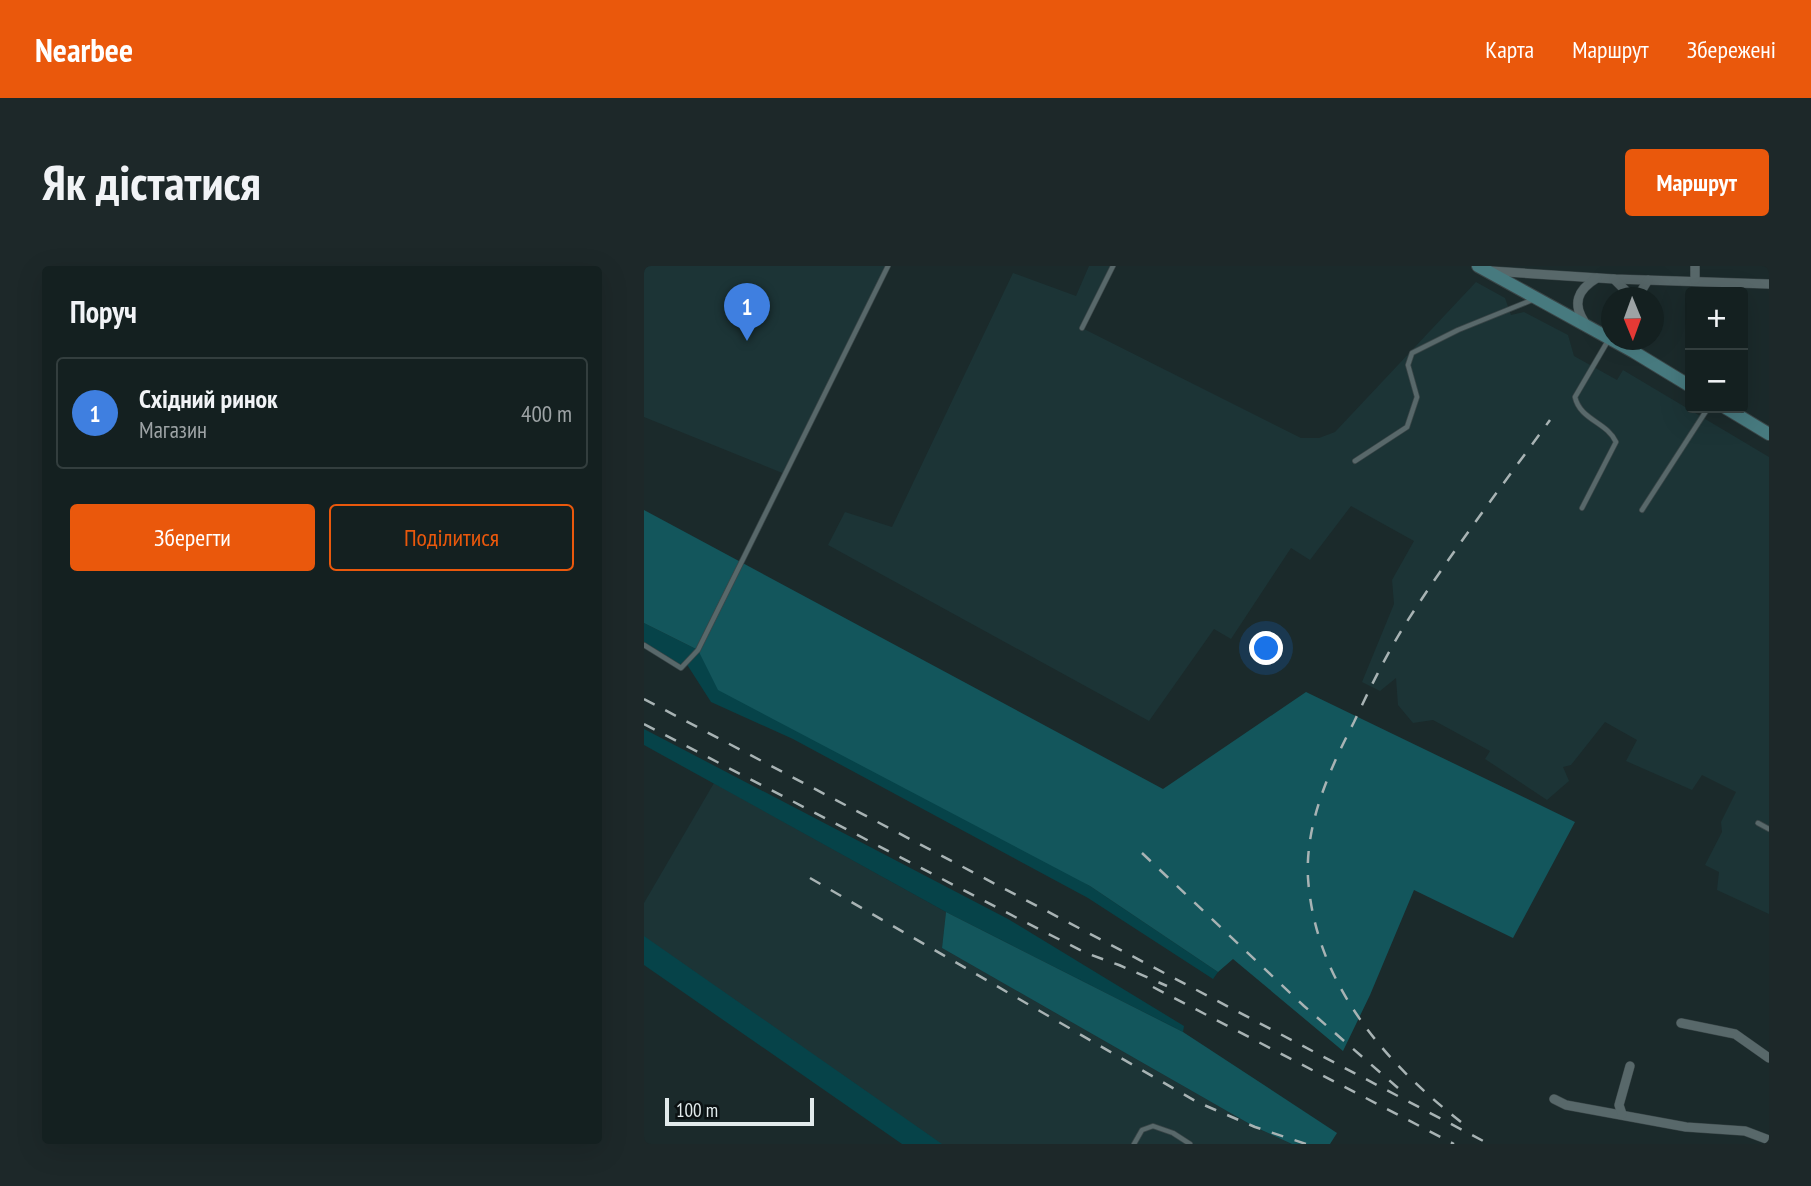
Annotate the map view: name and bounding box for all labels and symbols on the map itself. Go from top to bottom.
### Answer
pin: 1 [724,283,770,341]
north arrow [1601,287,1664,350]
your location [1249,631,1283,665]
scale bar [665,1095,814,1127]

